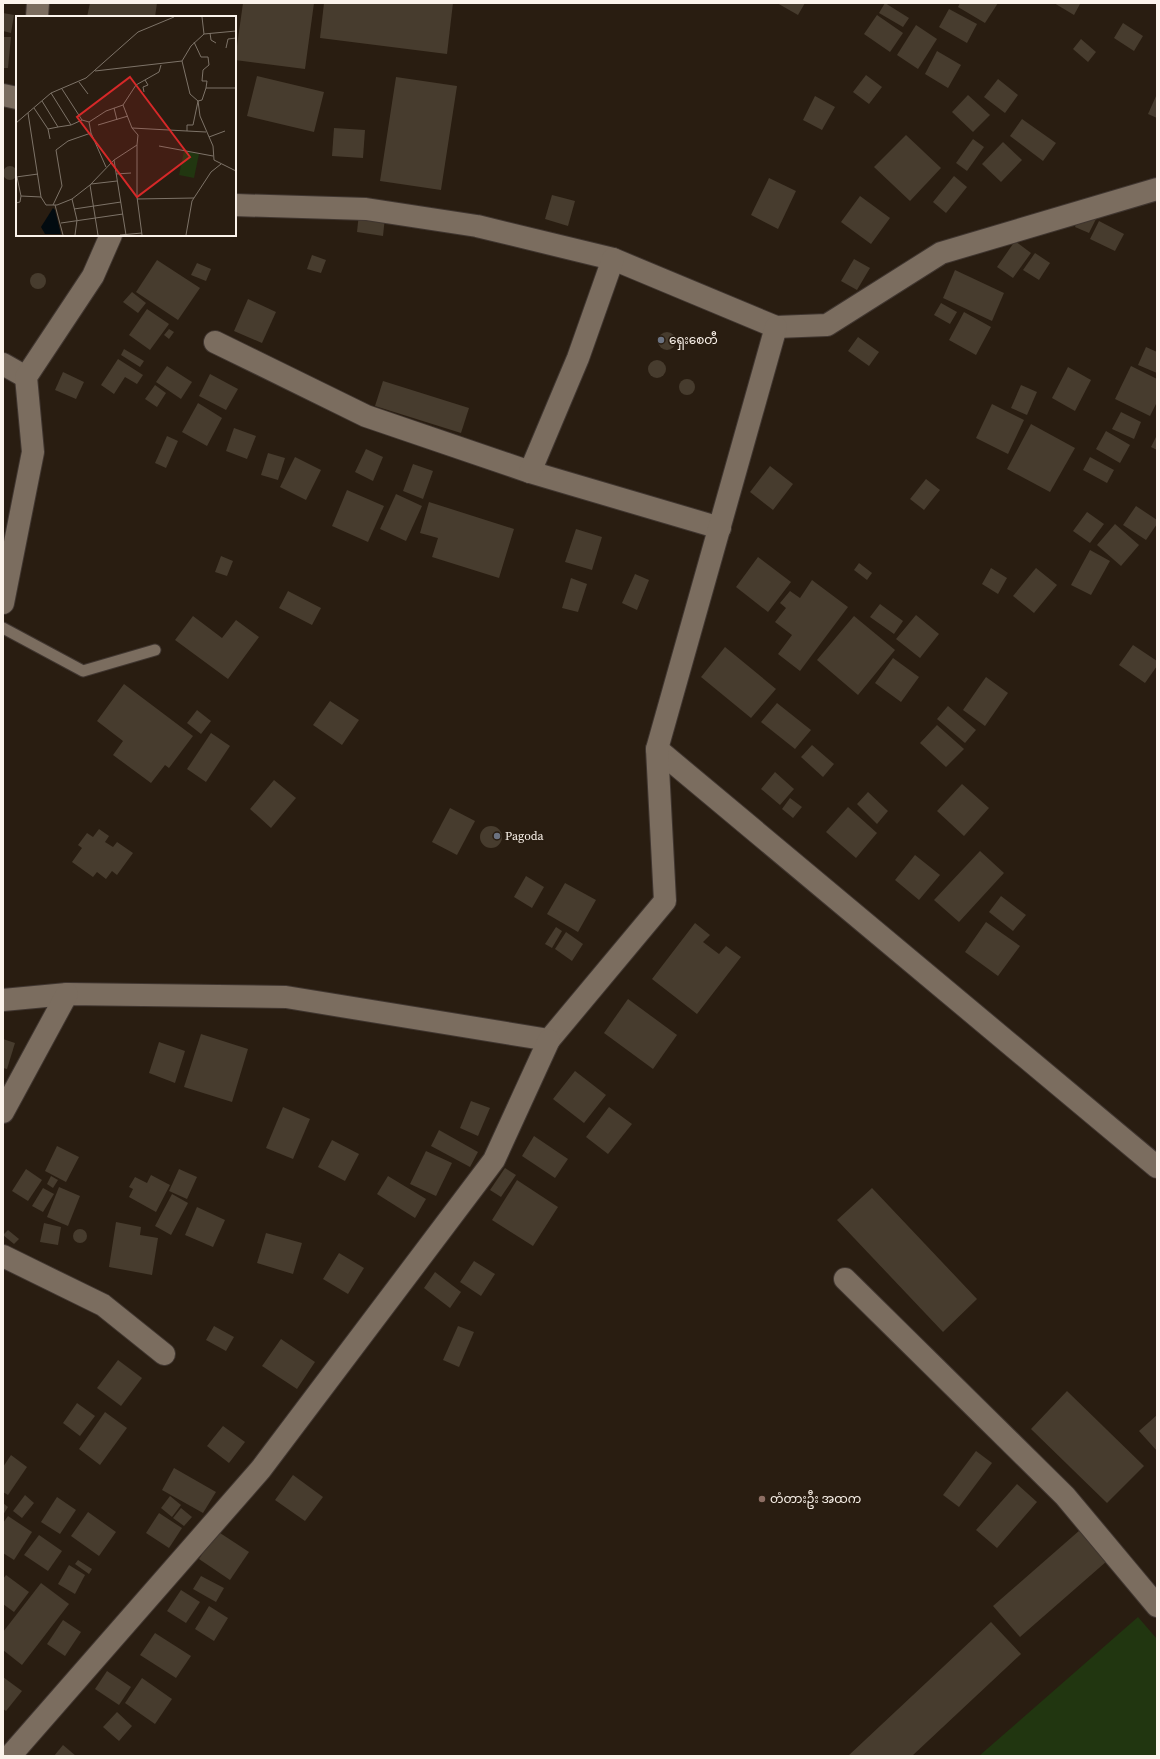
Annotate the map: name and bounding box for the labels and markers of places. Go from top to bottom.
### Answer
place label: ရှေးစေတီ [669,331,718,350]
marker: ရှေးစေတီ [656,335,666,345]
place label: Pagoda [505,828,544,844]
marker: Pagoda [492,831,502,841]
place label: တံတားဦး အထက [770,1490,861,1509]
marker: တံတားဦး အထက [757,1494,767,1504]

